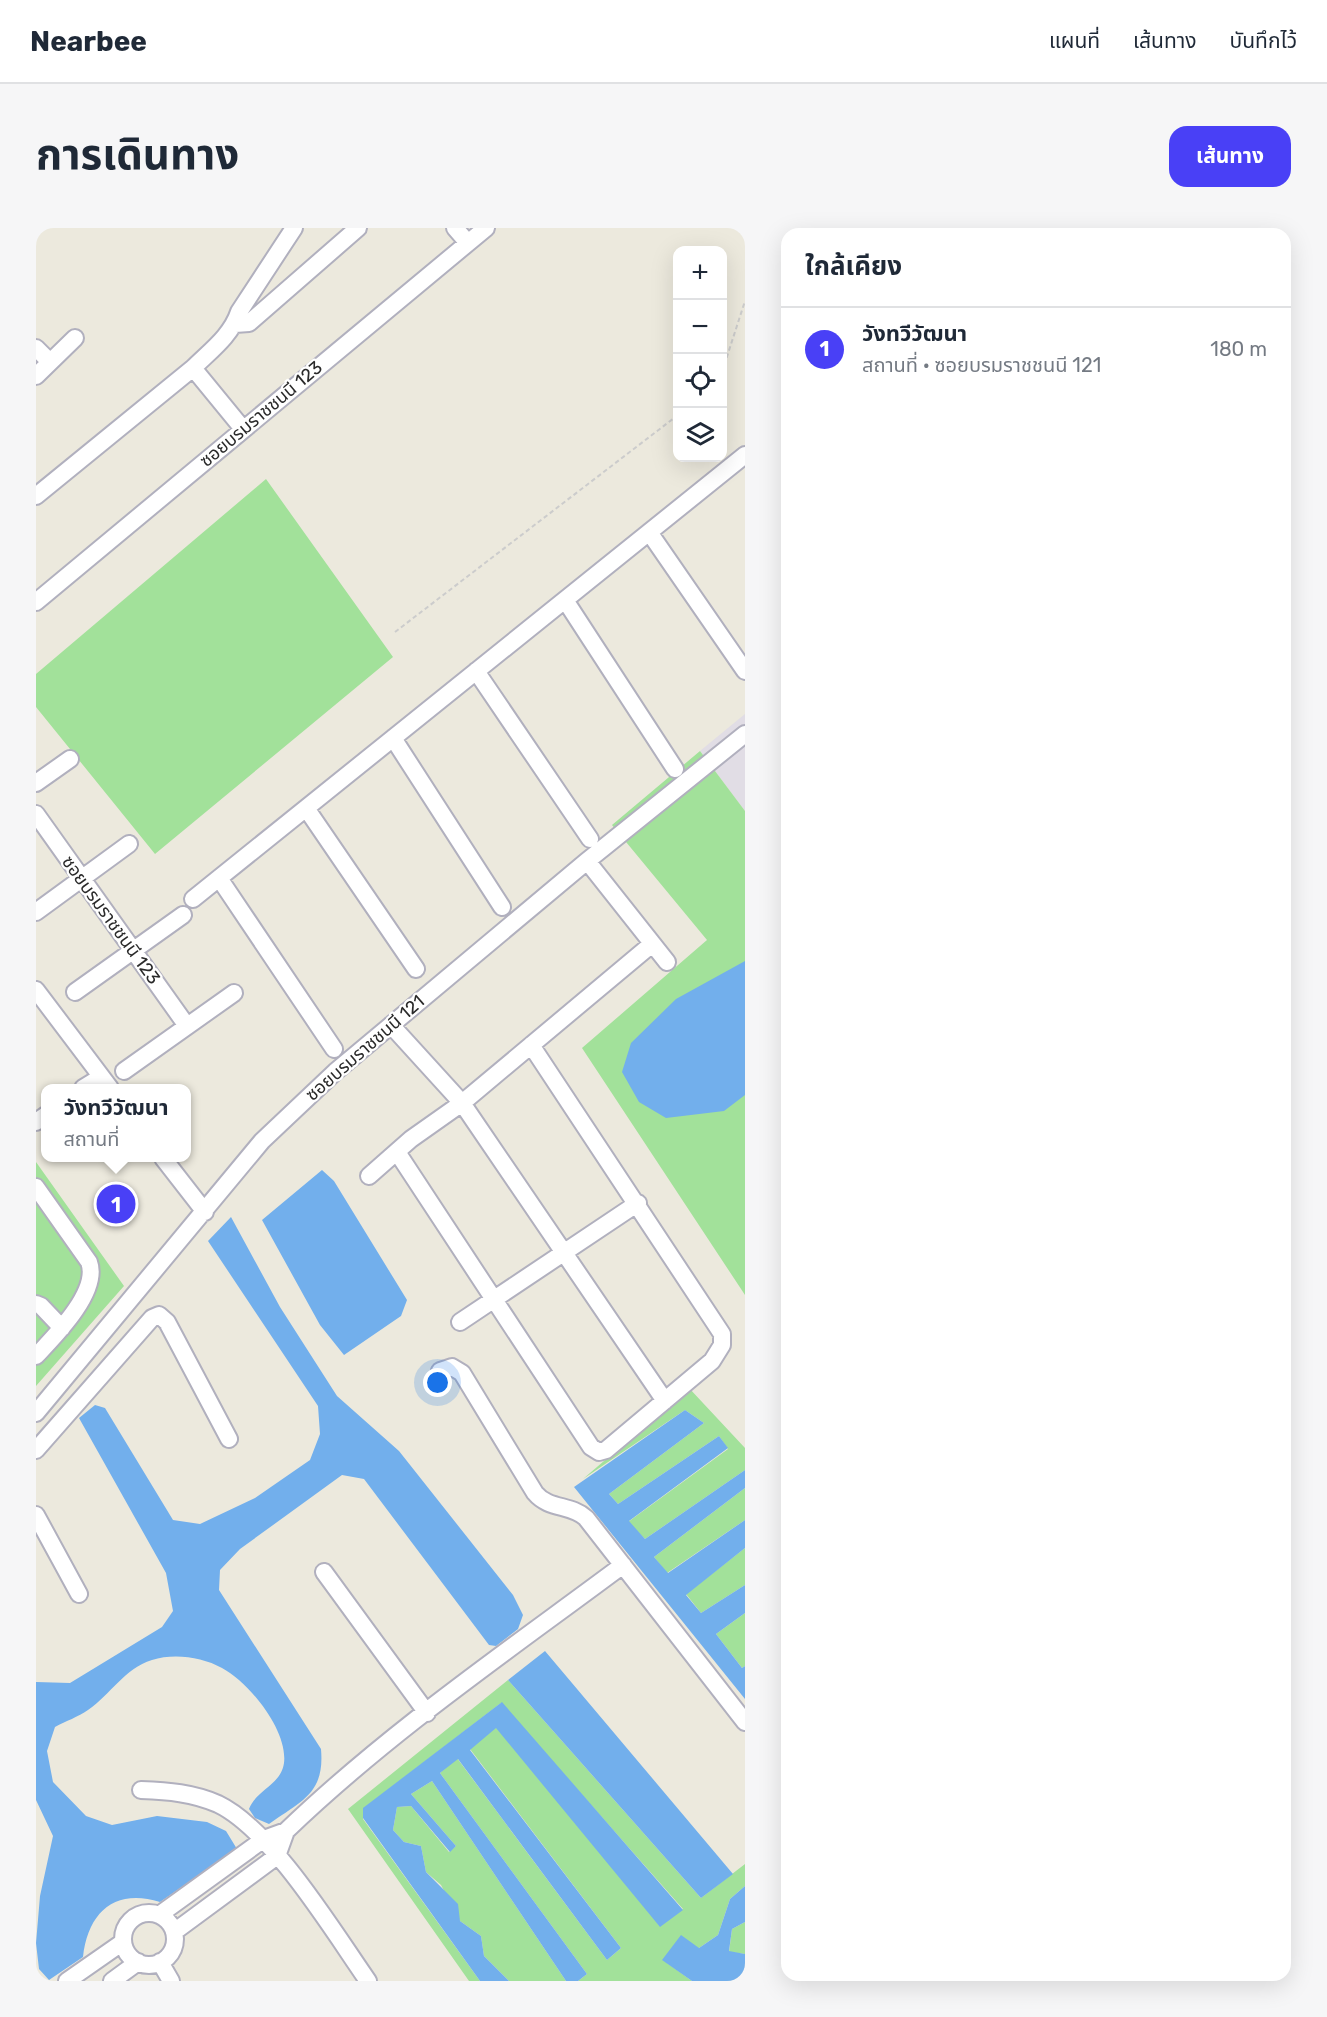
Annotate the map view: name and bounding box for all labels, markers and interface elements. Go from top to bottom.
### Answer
text: Nearbee [30,25,147,58]
text: แผนที่ [1049,28,1100,53]
text: เส้นทาง [1133,28,1197,53]
text: บันทึกไว้ [1230,28,1297,53]
button: เส้นทาง [1169,126,1291,187]
text: การเดินทาง [36,130,239,180]
map controls [673,246,727,462]
button: + [673,246,727,300]
text: ใกล้เคียง [805,251,902,282]
button: − [673,300,727,354]
text: วังทวีวัฒนา [862,320,967,347]
text: 1 [820,337,829,361]
text: 180 m [1210,337,1267,361]
text: สถานที่ · ซอยบรมราชชนนี 121 [862,353,1101,377]
button: locate [673,354,727,408]
street label: ซอยบรมราชชนนี 123 [195,356,327,472]
button: layers [673,408,727,462]
street label: ซอยบรมราชชนนี 123 [57,852,165,988]
street label: ซอยบรมราชชนนี 121 [301,990,429,1106]
popup [41,1084,191,1162]
text: วังทวีวัฒนา [63,1094,169,1121]
text: สถานที่ [63,1127,119,1151]
pin: 1 [96,1182,136,1226]
your location [423,1368,452,1397]

